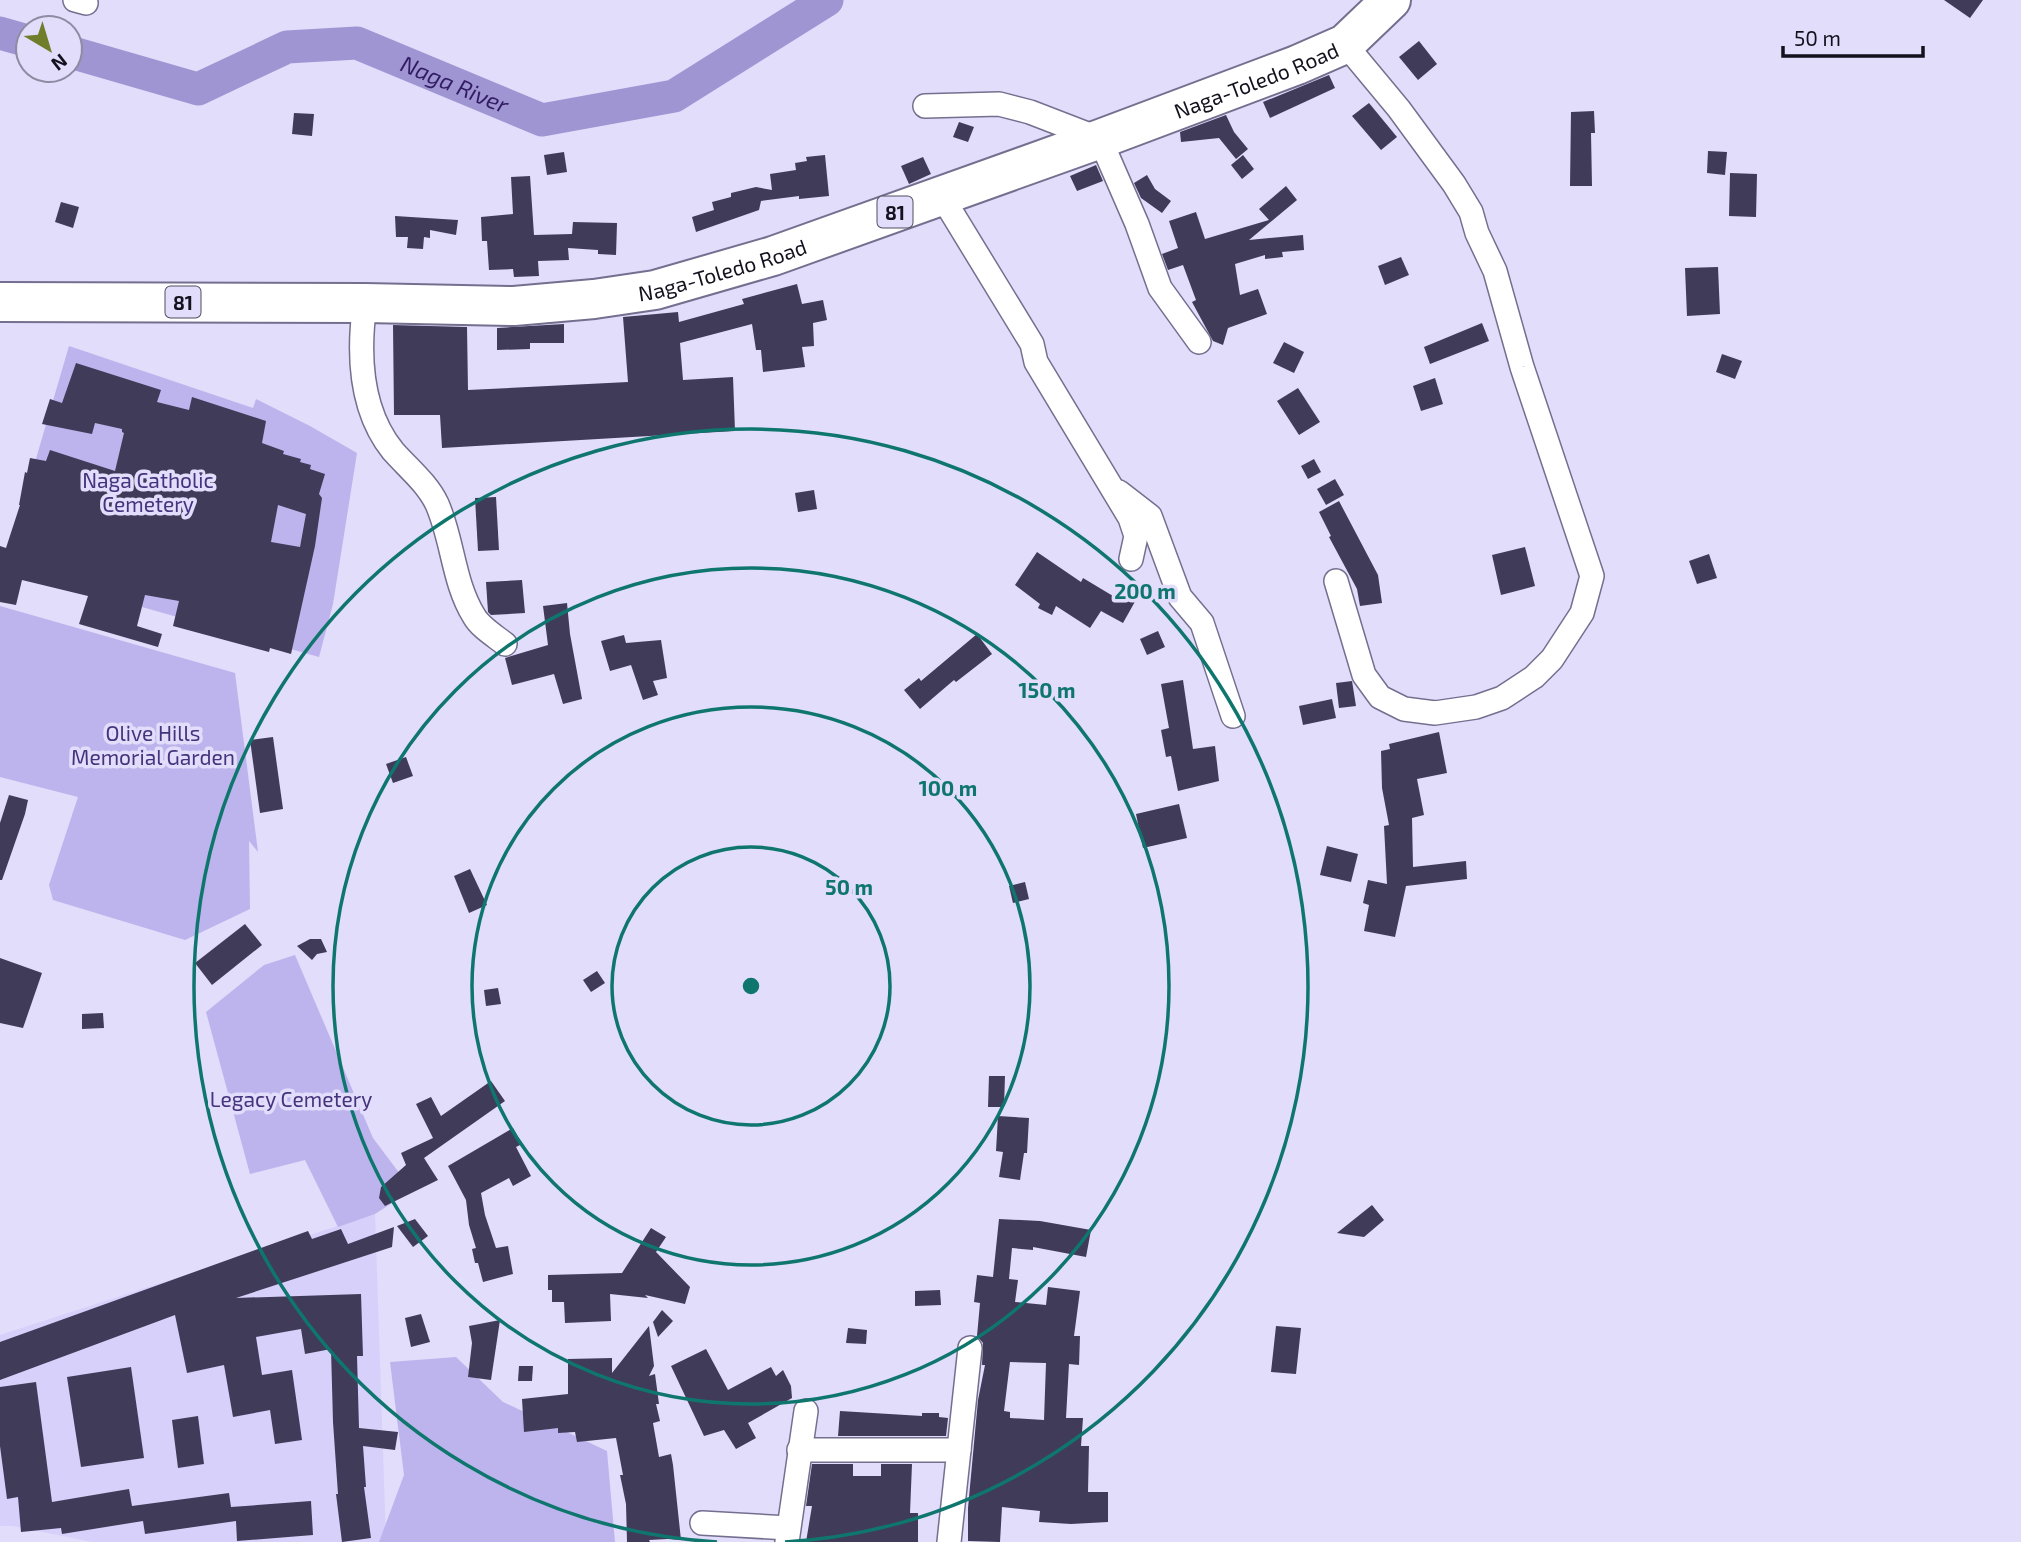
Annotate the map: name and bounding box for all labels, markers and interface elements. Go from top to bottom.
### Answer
north arrow [14,14,84,84]
scale bar [1783,14,1923,58]
text: 50 m [1794,25,1841,50]
street label: Naga-Toledo Road [1170,36,1342,123]
water label: Naga River [397,49,514,119]
text: N [47,50,72,76]
road number: 81 [878,196,912,228]
street label: Naga-Toledo Road [636,233,809,305]
road number: 81 [166,286,200,318]
park label: Naga Catholic Cemetery [82,467,214,516]
text: 200 m [1114,578,1176,603]
text: 150 m [1019,677,1075,702]
park label: Olive Hills Memorial Garden [71,720,235,769]
text: 100 m [919,775,977,800]
text: 50 m [825,874,873,899]
centre of rings [739,974,763,998]
park label: Legacy Cemetery [210,1086,372,1111]

